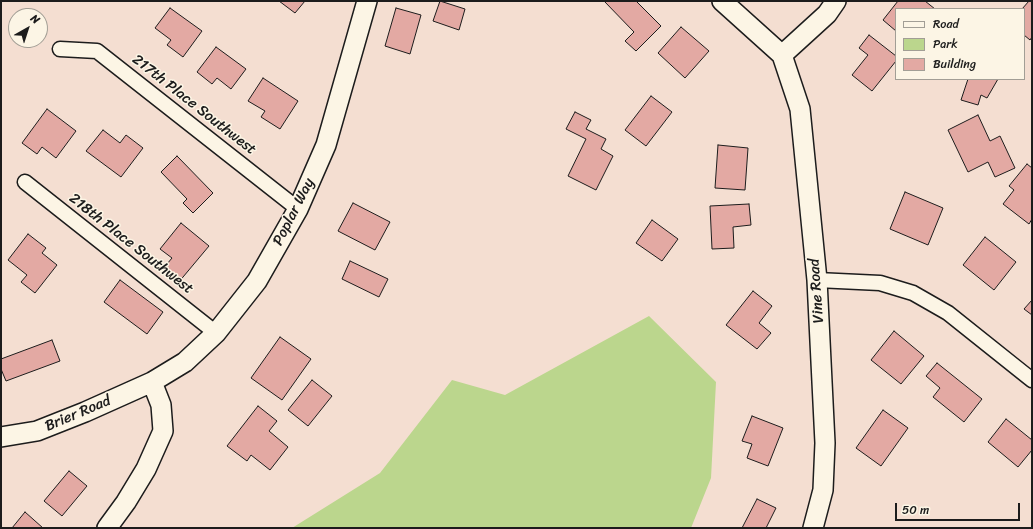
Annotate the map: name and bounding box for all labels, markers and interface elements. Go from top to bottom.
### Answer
north arrow [8,8,48,48]
legend [895,8,1025,80]
text: N [26,9,44,29]
text: Road [933,13,959,35]
text: Park [933,33,958,55]
street label: 217th Place Southwest [128,51,260,159]
text: Building [933,53,976,75]
street label: Poplar Way [269,175,319,249]
street label: 218th Place Southwest [65,190,197,298]
street label: Vine Road [806,258,828,324]
street label: Brier Road [42,392,114,436]
scale bar [897,495,1022,521]
text: 50 m [902,499,929,521]

